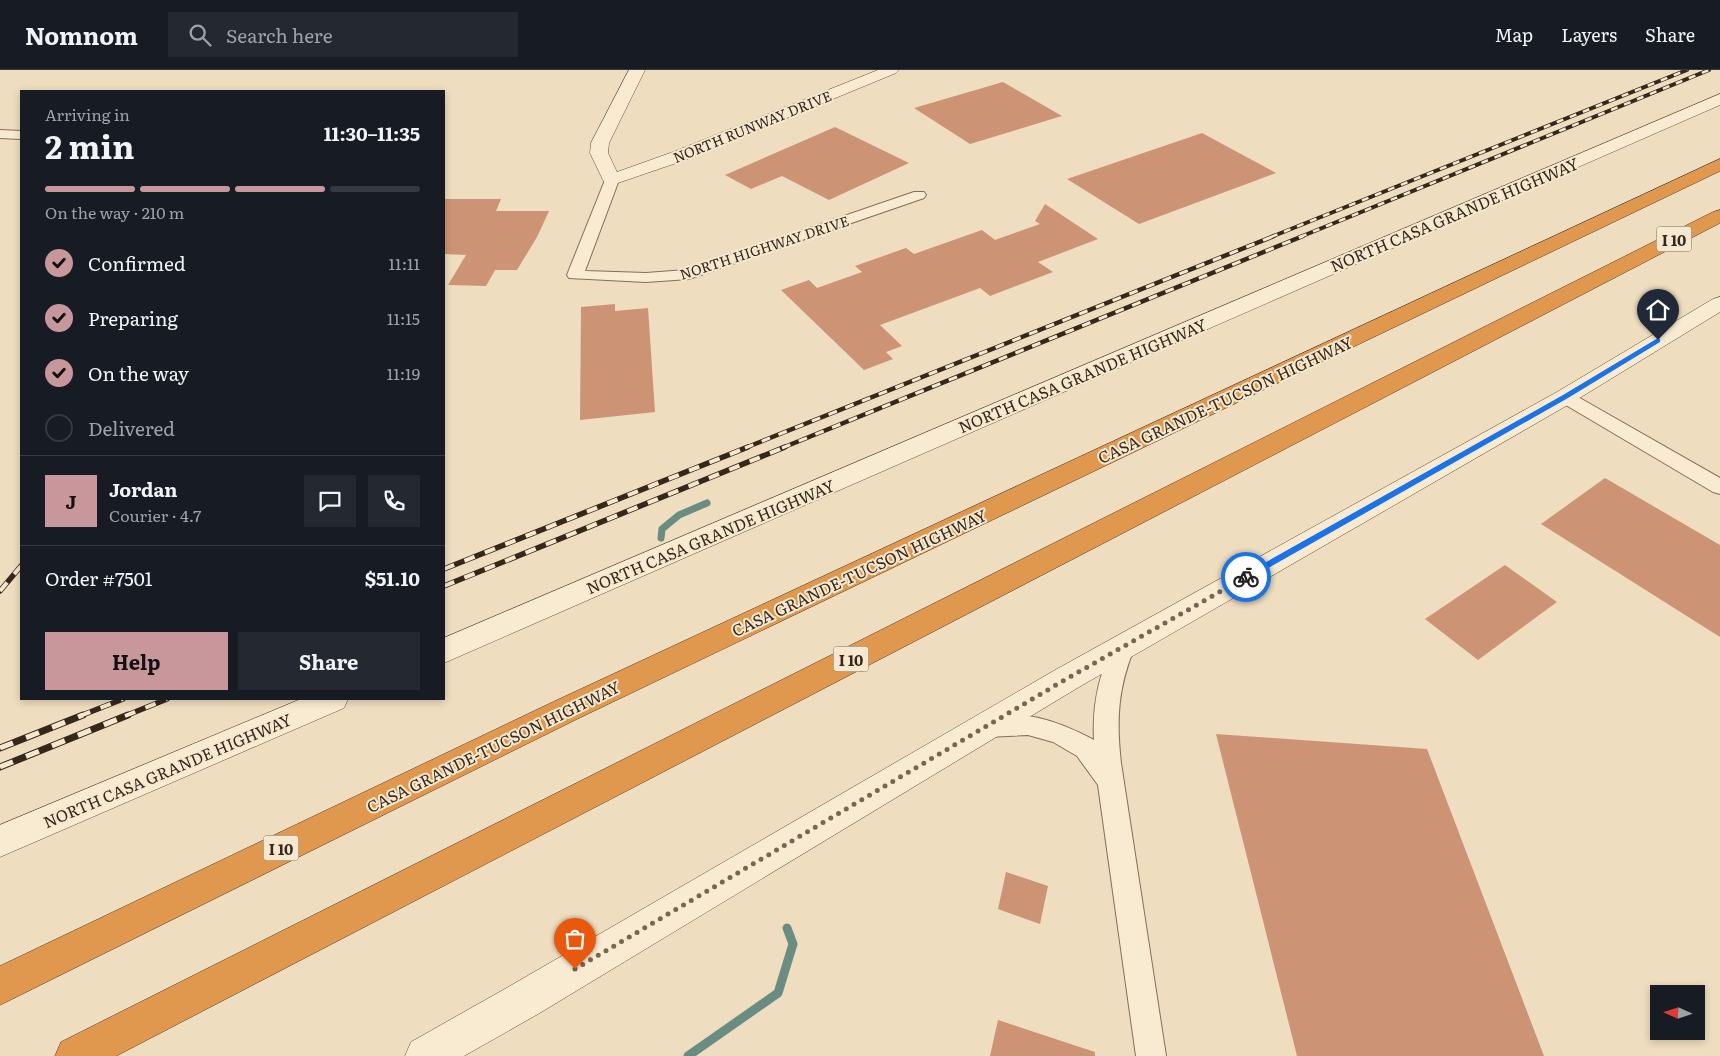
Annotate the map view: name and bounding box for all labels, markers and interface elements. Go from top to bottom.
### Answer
search box [168,12,518,57]
text: Nomnom [25,17,138,52]
icon: search [186,21,214,49]
text: Search here [226,21,333,49]
text: Map [1495,21,1533,48]
text: Layers [1561,21,1617,48]
text: Share [1645,21,1695,48]
street label: NORTH RUNWAY DRIVE [670,85,834,167]
text: Arriving in [45,102,130,126]
text: 11:30–11:35 [324,119,420,147]
text: 2 min [45,121,134,169]
street label: NORTH CASA GRANDE HIGHWAY [1326,150,1582,277]
text: On the way · 210 m [45,200,184,224]
street label: NORTH HIGHWAY DRIVE [677,210,851,284]
road number: I 10 [1656,226,1692,252]
icon: check [45,249,73,277]
text: Confirmed [88,249,186,277]
text: 11:11 [389,251,420,275]
pin [1637,289,1679,340]
icon: home [1644,296,1672,324]
icon: check [45,304,73,332]
text: Preparing [88,304,178,332]
text: 11:15 [387,306,420,330]
street label: NORTH CASA GRANDE HIGHWAY [954,311,1210,438]
street label: CASA GRANDE-TUCSON HIGHWAY [1093,329,1357,469]
icon: check [45,359,73,387]
text: On the way [88,359,189,387]
text: 11:19 [387,361,420,385]
text: Delivered [88,414,175,442]
street label: NORTH CASA GRANDE HIGHWAY [582,472,838,599]
text: Jordan [109,475,178,503]
button: chat [304,475,356,527]
button: phone [368,475,420,527]
text: J [66,487,76,515]
street label: CASA GRANDE-TUCSON HIGHWAY [727,502,991,642]
text: Courier · 4.7 [109,503,201,527]
courier [1221,552,1271,602]
icon: bike [1232,563,1260,591]
text: Order #7501 [45,564,152,592]
text: $51.10 [365,564,420,592]
button: Help [45,632,228,690]
button: Share [238,632,420,690]
road number: I 10 [834,646,868,672]
street label: CASA GRANDE-TUCSON HIGHWAY [362,674,624,818]
street label: NORTH CASA GRANDE HIGHWAY [39,706,295,833]
road number: I 10 [264,836,298,860]
pin [554,918,596,969]
icon: bag [561,925,589,953]
north arrow [1650,985,1705,1040]
map controls [1650,985,1705,1040]

